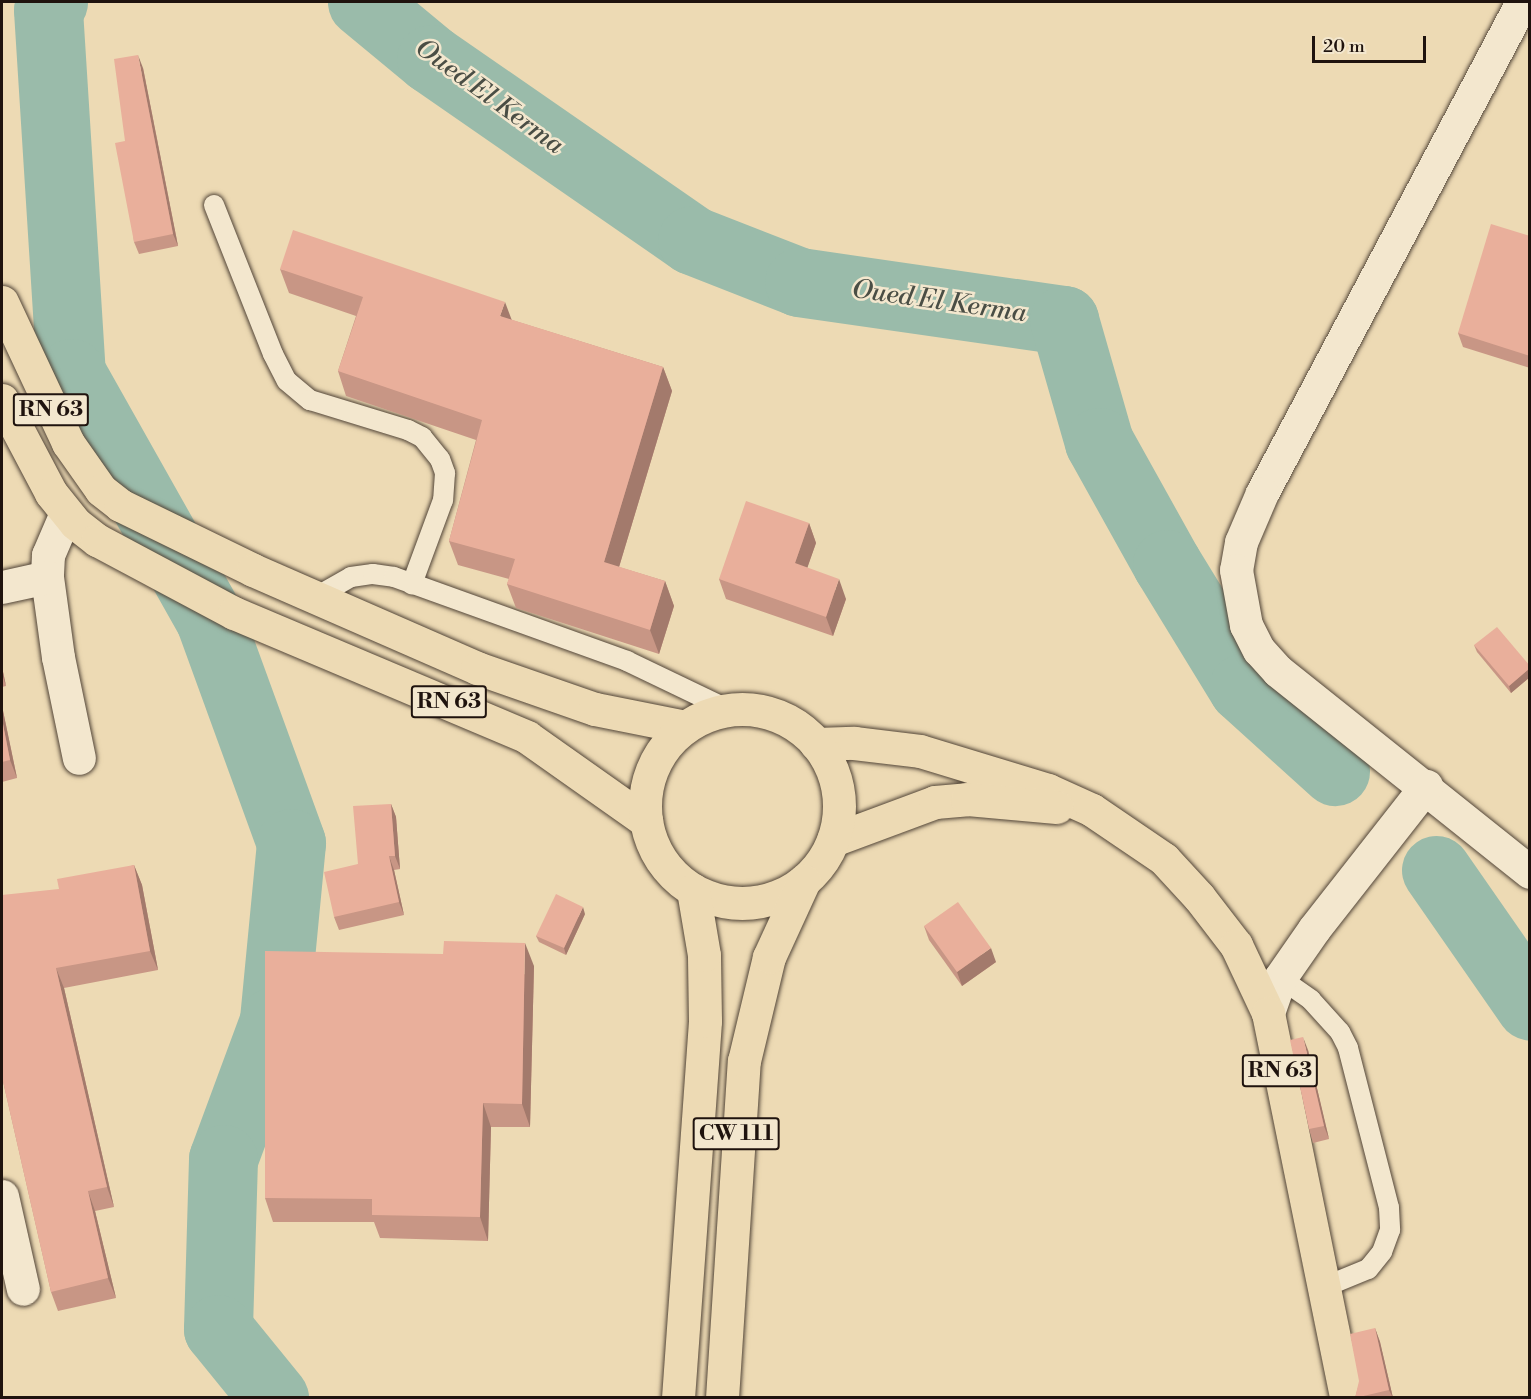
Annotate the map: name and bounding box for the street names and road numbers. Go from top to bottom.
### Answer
road number: RN 63 [12,391,90,429]
road number: RN 63 [410,683,488,721]
road number: RN 63 [1241,1052,1319,1090]
road number: CW 111 [692,1115,780,1153]

